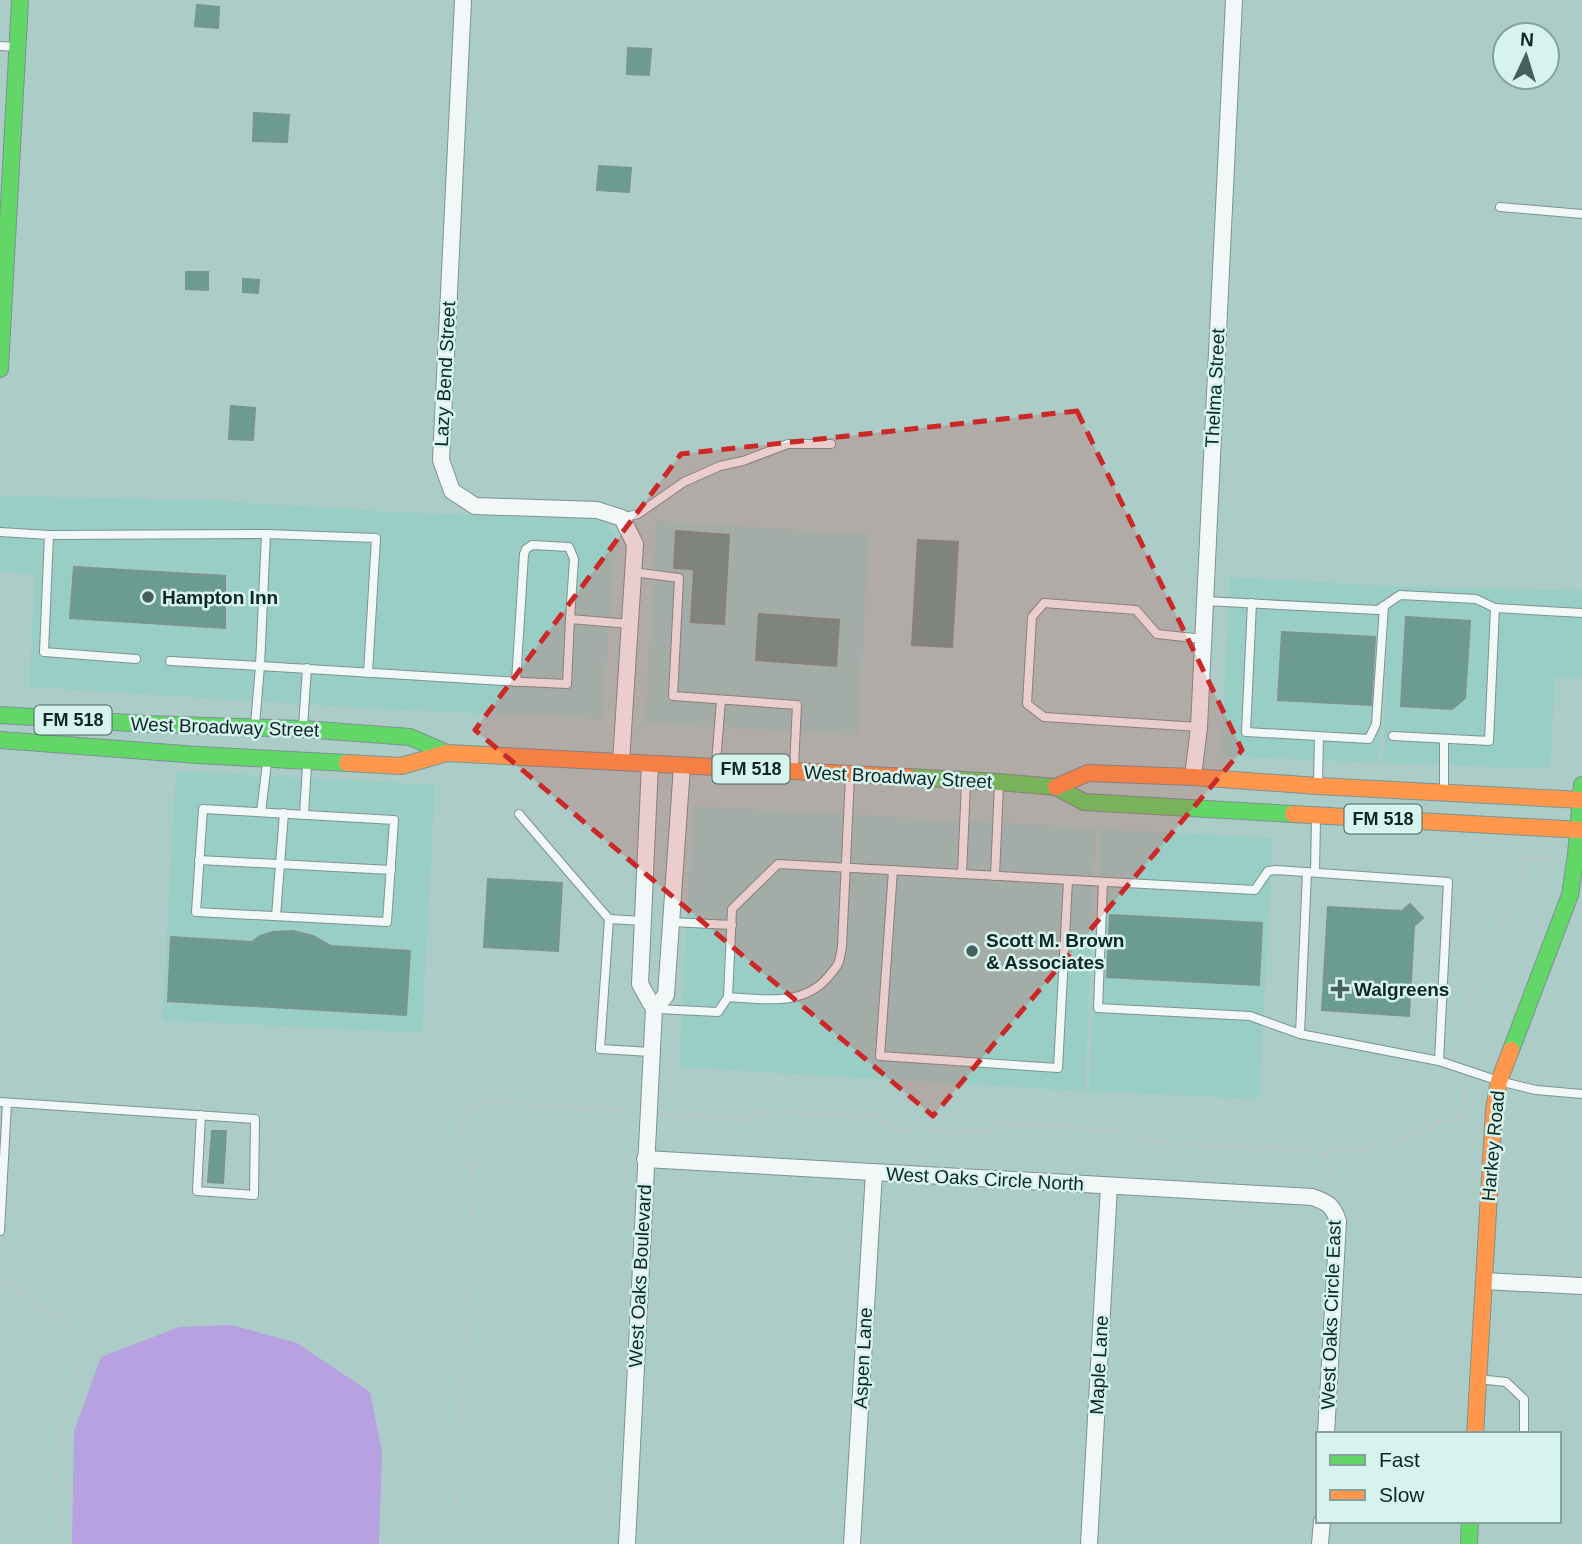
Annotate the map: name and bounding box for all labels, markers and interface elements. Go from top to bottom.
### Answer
north arrow [1491,21,1561,91]
text: N [1520,29,1535,50]
street label: Lazy Bend Street [431,300,459,447]
street label: Thelma Street [1201,327,1229,448]
place label: Hampton Inn [162,587,278,608]
marker: Hampton Inn [140,589,156,605]
road number: FM 518 [34,706,112,734]
street label: West Broadway Street [130,713,320,741]
road number: FM 518 [712,754,790,784]
street label: West Broadway Street [803,762,993,792]
road number: FM 518 [1344,804,1422,834]
place label: Scott M. Brown & Associates [986,930,1124,973]
marker: Scott M. Brown & Associates [964,943,980,959]
place label: Walgreens [1354,979,1449,1000]
marker: Walgreens [1332,981,1348,997]
street label: Harkey Road [1478,1090,1508,1202]
street label: West Oaks Circle North [886,1163,1084,1195]
street label: West Oaks Boulevard [625,1184,655,1368]
street label: West Oaks Circle East [1317,1219,1345,1410]
street label: Aspen Lane [850,1307,876,1409]
street label: Maple Lane [1086,1315,1112,1415]
legend [1316,1432,1561,1523]
text: Fast [1379,1448,1420,1471]
text: Slow [1379,1483,1425,1506]

